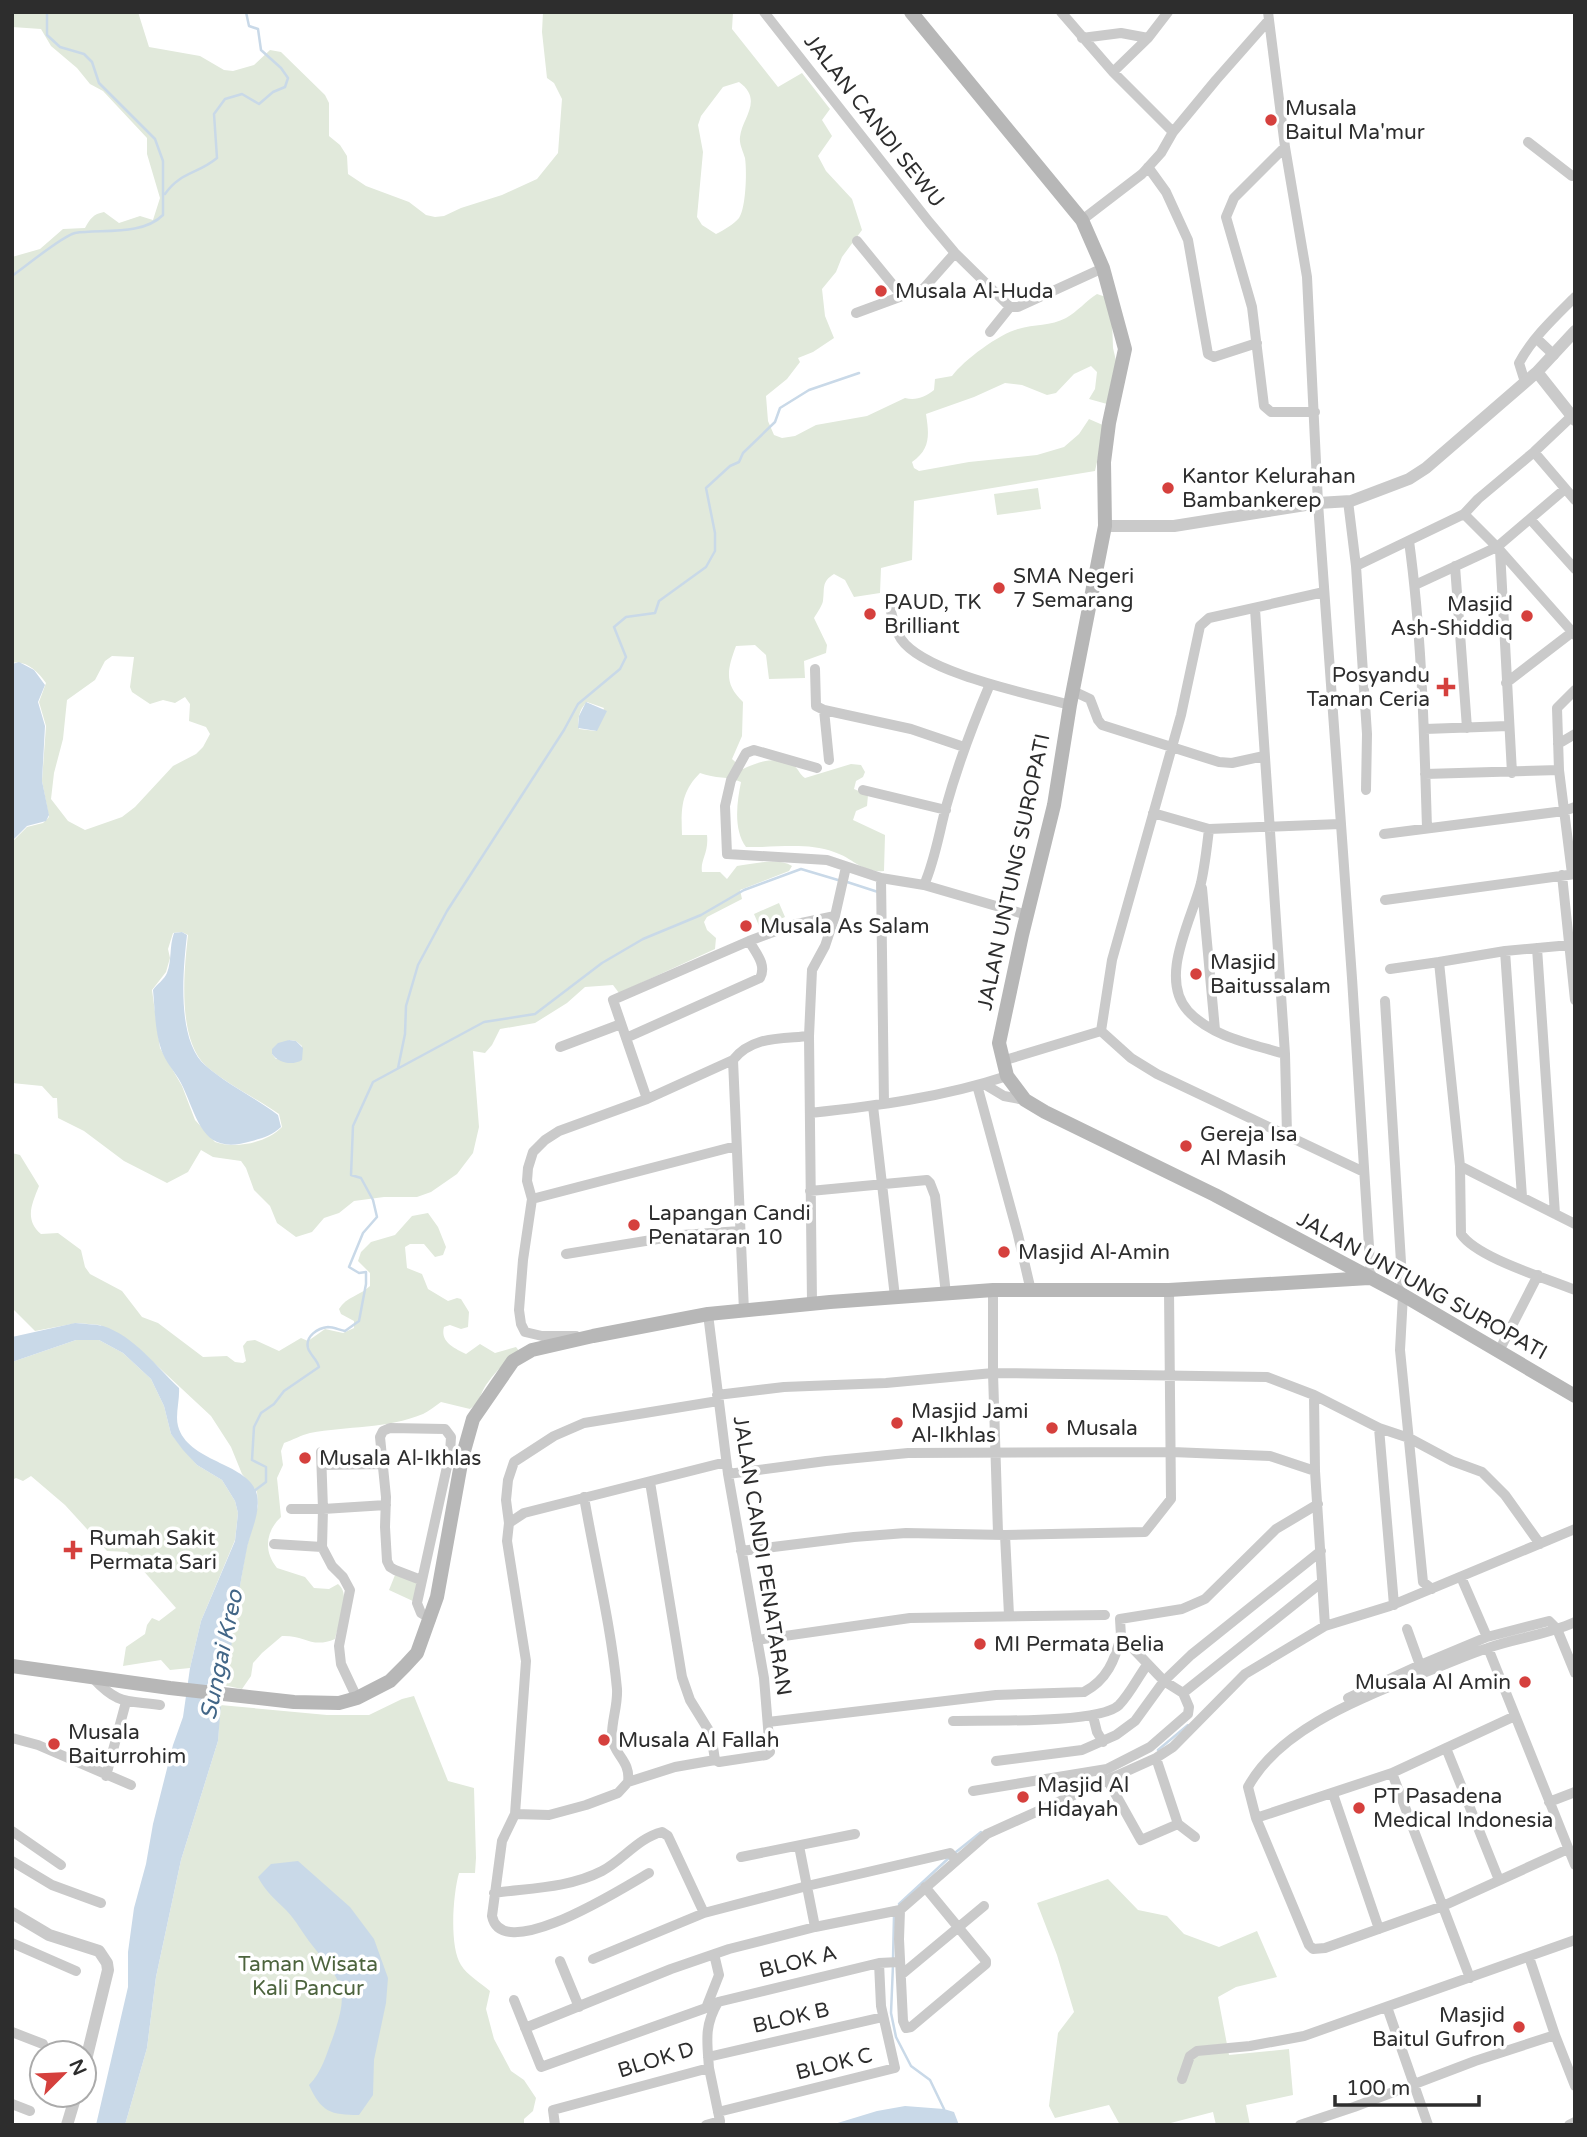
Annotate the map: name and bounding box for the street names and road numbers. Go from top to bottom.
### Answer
street label: JALAN CANDI SEWU [799,29,949,213]
street label: JALAN UNTUNG SUROPATI [972,731,1056,1013]
street label: JALAN UNTUNG SUROPATI [1293,1207,1551,1365]
street label: JALAN CANDI PENATARAN [728,1414,796,1698]
street label: BLOK A [757,1940,839,1984]
street label: BLOK B [750,1997,832,2039]
street label: BLOK D [615,2036,697,2084]
street label: BLOK C [793,2042,875,2086]

